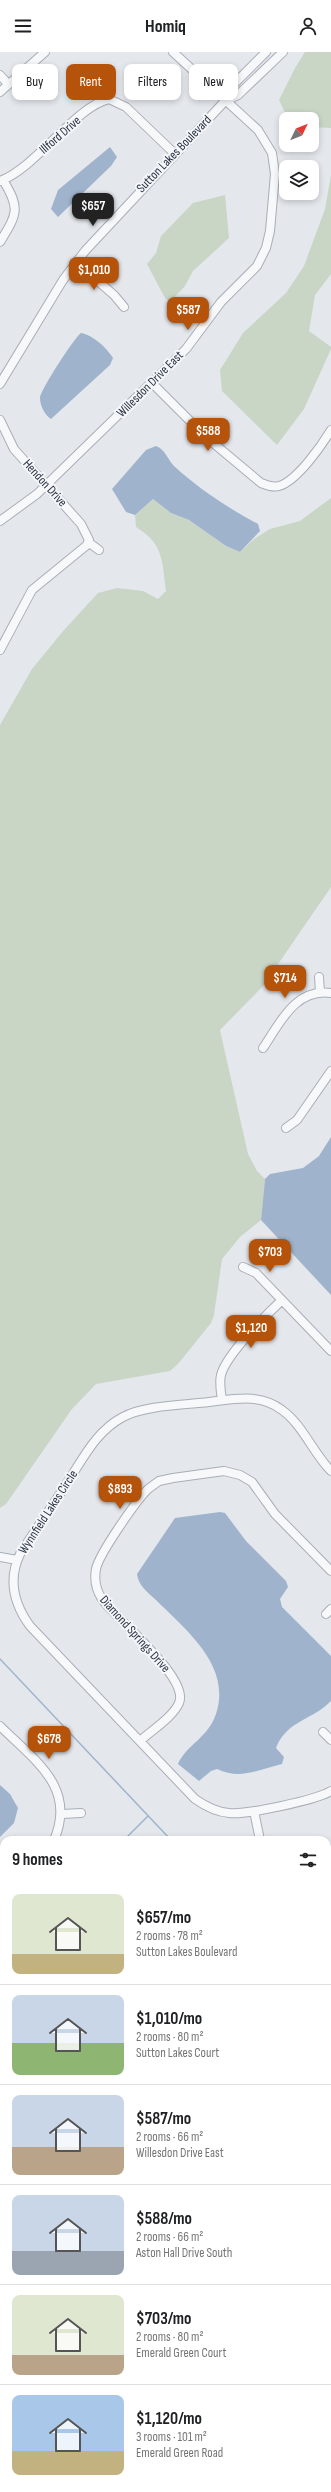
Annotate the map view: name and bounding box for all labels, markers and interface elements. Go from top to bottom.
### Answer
icon: menu [12,15,34,37]
icon: person [297,15,319,37]
text: Homiq [145,16,186,37]
chip: Buy [12,64,58,100]
chip: Rent [66,64,116,100]
chip: Filters [124,64,181,100]
chip: New [189,64,238,100]
street label: Sutton Lakes Boulevard [133,112,215,196]
north arrow [279,112,319,152]
map controls [279,112,319,200]
street label: Illford Drive [36,113,84,157]
button: layers [279,160,319,200]
pin: $657 [69,193,117,227]
text: $657 [81,198,105,214]
pin: $1,010 [61,257,127,291]
text: $1,010 [78,262,110,278]
pin: $587 [164,297,212,331]
text: $587 [176,302,200,318]
street label: Willesdon Drive East [113,347,187,421]
pin: $588 [184,418,232,452]
text: $588 [196,423,220,439]
street label: Hendon Drive [19,456,71,510]
pin: $714 [261,965,309,999]
text: $714 [273,970,297,986]
pin: $703 [246,1239,294,1273]
text: $703 [258,1244,282,1260]
pin: $1,120 [218,1315,284,1349]
text: $1,120 [235,1320,267,1336]
street label: Wynnfield Lakes Circle [15,1467,81,1557]
pin: $893 [96,1476,144,1510]
text: $893 [108,1481,132,1497]
street label: Diamond Springs Drive [96,1592,174,1676]
pin: $678 [25,1726,73,1760]
text: $678 [37,1731,61,1747]
icon: filters [297,1849,319,1871]
text: 9 homes [12,1850,63,1870]
text: $657/mo [136,1908,191,1928]
icon: home [44,1910,92,1958]
text: 2 rooms · 78 m² [136,1928,203,1944]
text: Sutton Lakes Boulevard [136,1944,237,1960]
text: $1,010/mo [136,2009,202,2029]
icon: home [44,2011,92,2059]
text: 2 rooms · 80 m² [136,2029,203,2045]
text: Sutton Lakes Court [136,2045,219,2061]
text: $587/mo [136,2109,191,2129]
icon: home [44,2111,92,2159]
text: 2 rooms · 66 m² [136,2129,203,2145]
text: Willesdon Drive East [136,2145,224,2161]
text: $588/mo [136,2209,192,2229]
icon: home [44,2211,92,2259]
text: 2 rooms · 66 m² [136,2229,203,2245]
text: Aston Hall Drive South [136,2245,232,2261]
text: $703/mo [136,2309,192,2329]
icon: home [44,2311,92,2359]
text: 2 rooms · 80 m² [136,2329,203,2345]
text: Emerald Green Court [136,2345,226,2361]
text: $1,120/mo [136,2409,202,2429]
icon: home [44,2411,92,2459]
text: 3 rooms · 101 m² [136,2429,207,2445]
text: Emerald Green Road [136,2445,223,2461]

